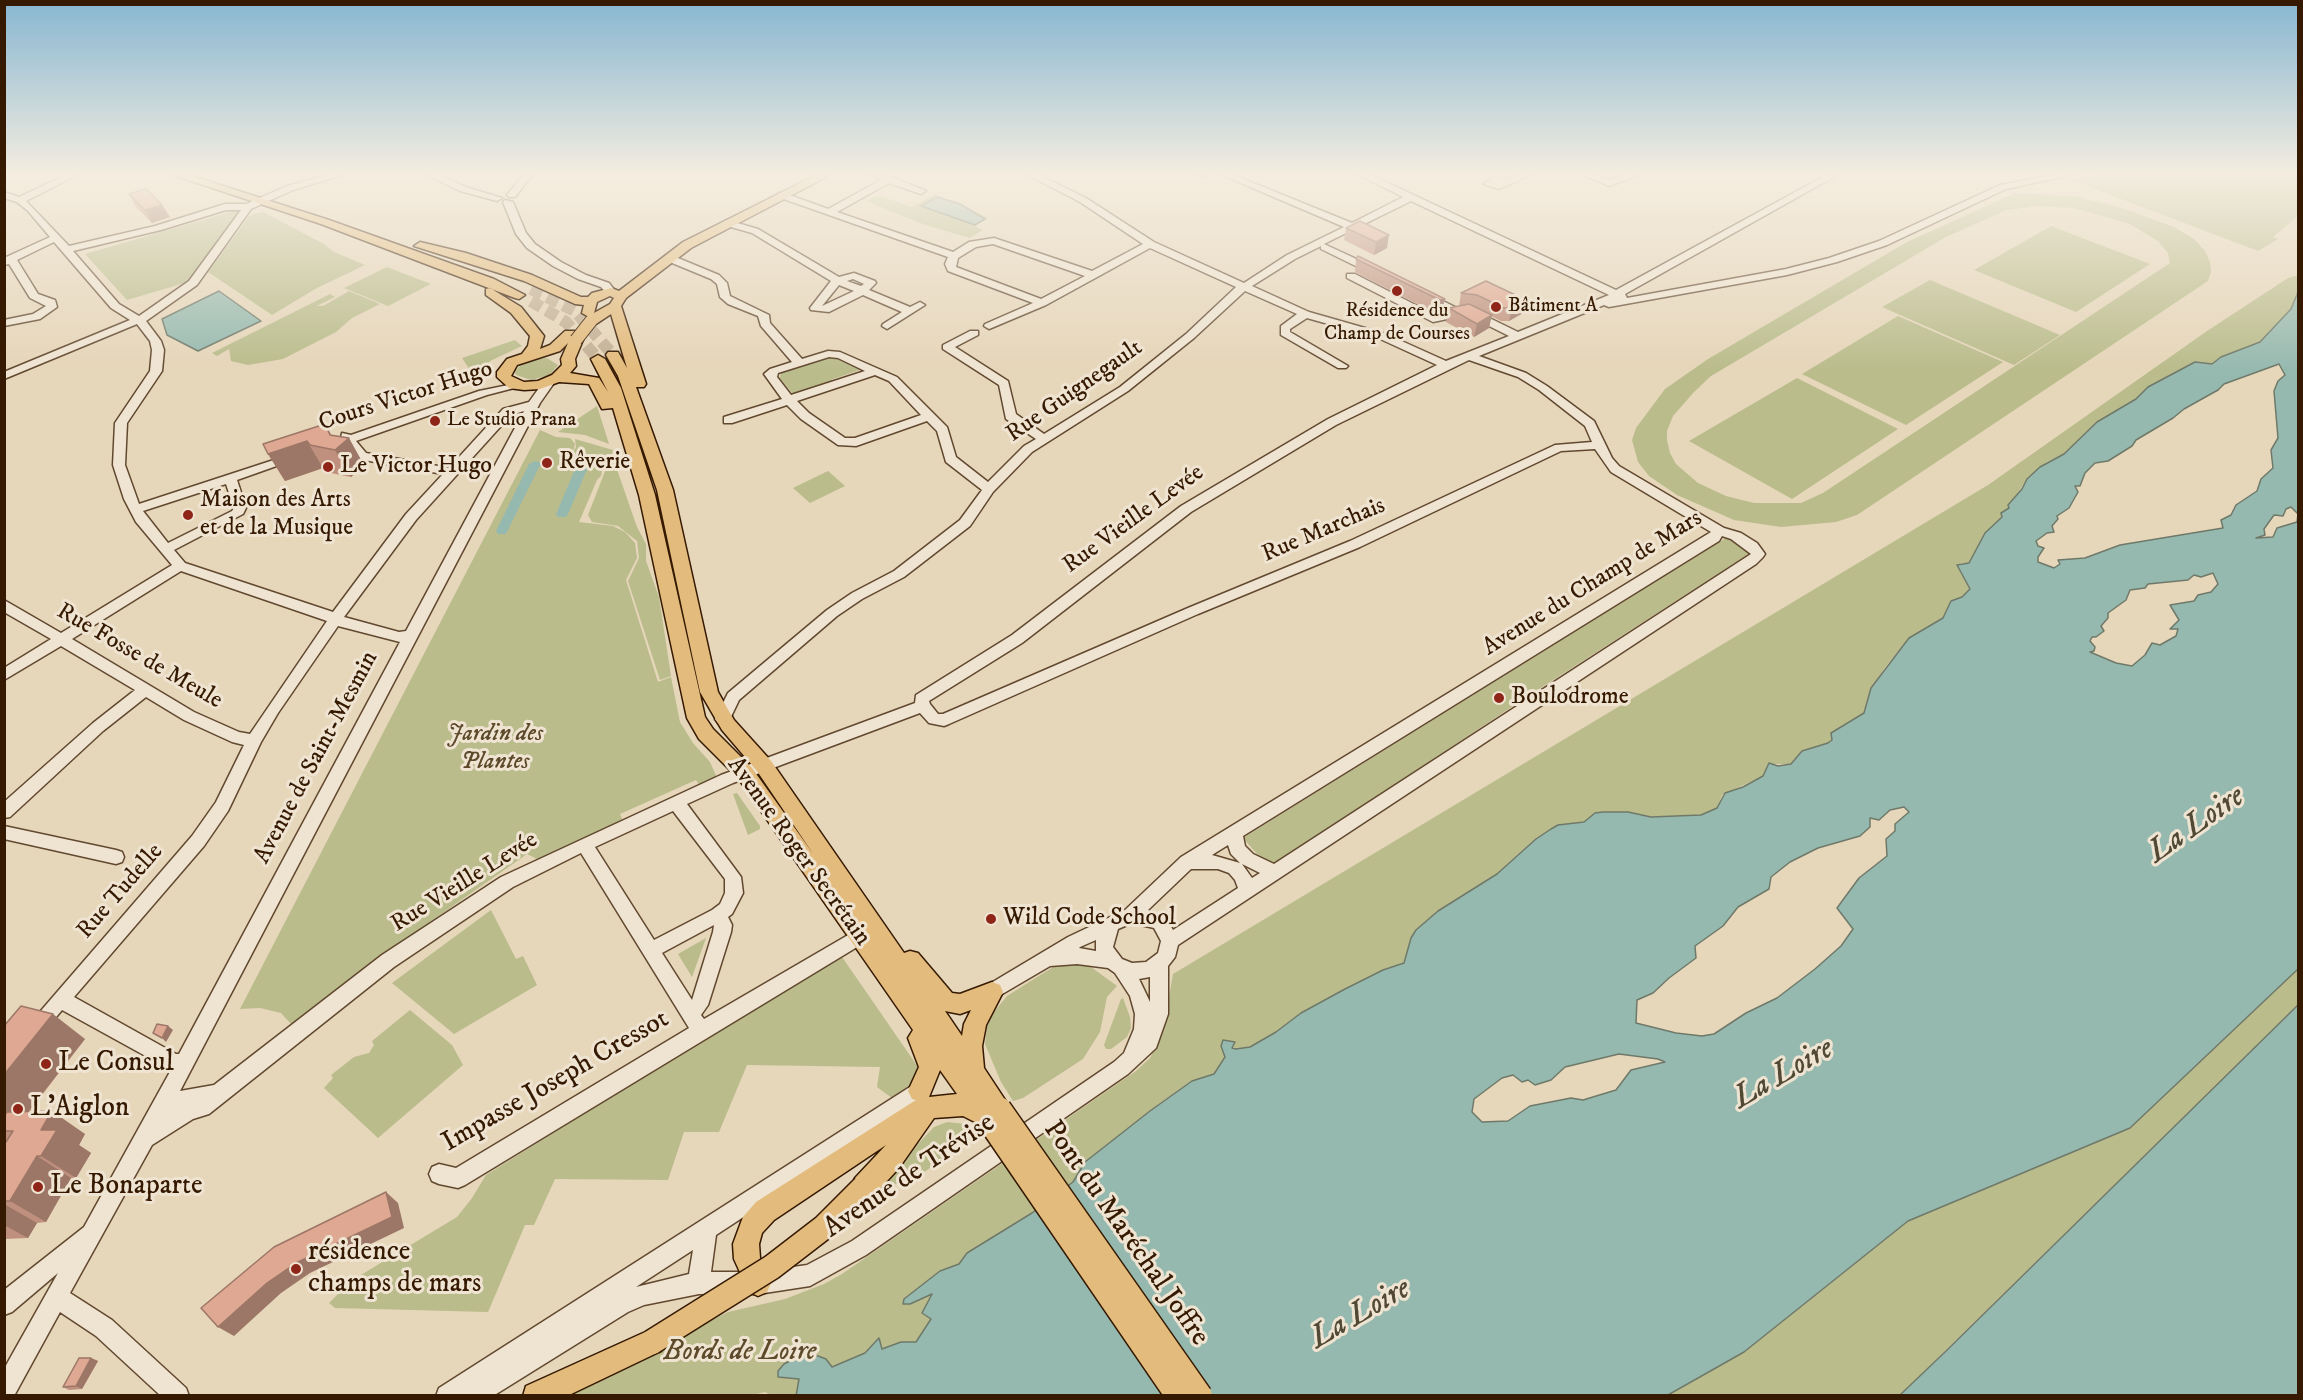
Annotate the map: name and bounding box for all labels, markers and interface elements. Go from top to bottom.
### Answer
marker: Résidence du Champ de Courses [1390,284,1404,298]
place label: Bâtiment A [1508,295,1598,319]
place label: Résidence du Champ de Courses [1324,300,1470,347]
marker: Bâtiment A [1489,300,1503,314]
street label: Rue Guignegault [1001,334,1149,450]
street label: Cours Victor Hugo [316,355,496,439]
place label: Le Studio Prana [447,409,576,433]
marker: Le Studio Prana [428,414,442,428]
place label: Rêverie [559,449,630,477]
place label: Le Victor Hugo [340,453,492,481]
marker: Rêverie [540,456,554,470]
street label: Rue Vieille Levée [1058,459,1210,581]
marker: Le Victor Hugo [321,460,335,474]
place label: Maison des Arts et de la Musique [200,487,353,543]
street label: Rue Marchais [1258,492,1390,570]
street label: Avenue du Champ de Mars [1478,505,1708,663]
marker: Maison des Arts et de la Musique [181,508,195,522]
street label: Rue Fosse de Meule [51,598,227,716]
street label: Avenue de Saint-Mesmin [249,647,385,869]
place label: Boulodrome [1511,684,1629,712]
marker: Boulodrome [1492,691,1506,705]
park label: Jardin des Plantes [447,721,543,777]
street label: Avenue Roger Secrétain [720,752,876,952]
water label: La Loire [2141,779,2253,873]
street label: Rue Vieille Levée [387,827,543,939]
street label: Rue Tudelle [72,838,170,946]
place label: Wild Code School [1003,905,1176,933]
marker: Wild Code School [984,912,998,926]
street label: Impasse Joseph Cressot [437,1003,675,1161]
water label: La Loire [1727,1031,1841,1119]
place label: Le Consul [58,1047,174,1081]
marker: Le Consul [39,1057,53,1071]
place label: L'Aiglon [30,1092,129,1126]
marker: L'Aiglon [11,1102,25,1116]
street label: Avenue de Trévise [818,1107,1002,1247]
street label: Pont du Maréchal Joffre [1035,1115,1215,1353]
place label: Le Bonaparte [50,1170,203,1204]
marker: Le Bonaparte [31,1180,45,1194]
place label: résidence champs de mars [308,1236,481,1302]
marker: résidence champs de mars [289,1262,303,1276]
water label: La Loire [1304,1271,1418,1359]
park label: Bords de Loire [664,1336,816,1370]

